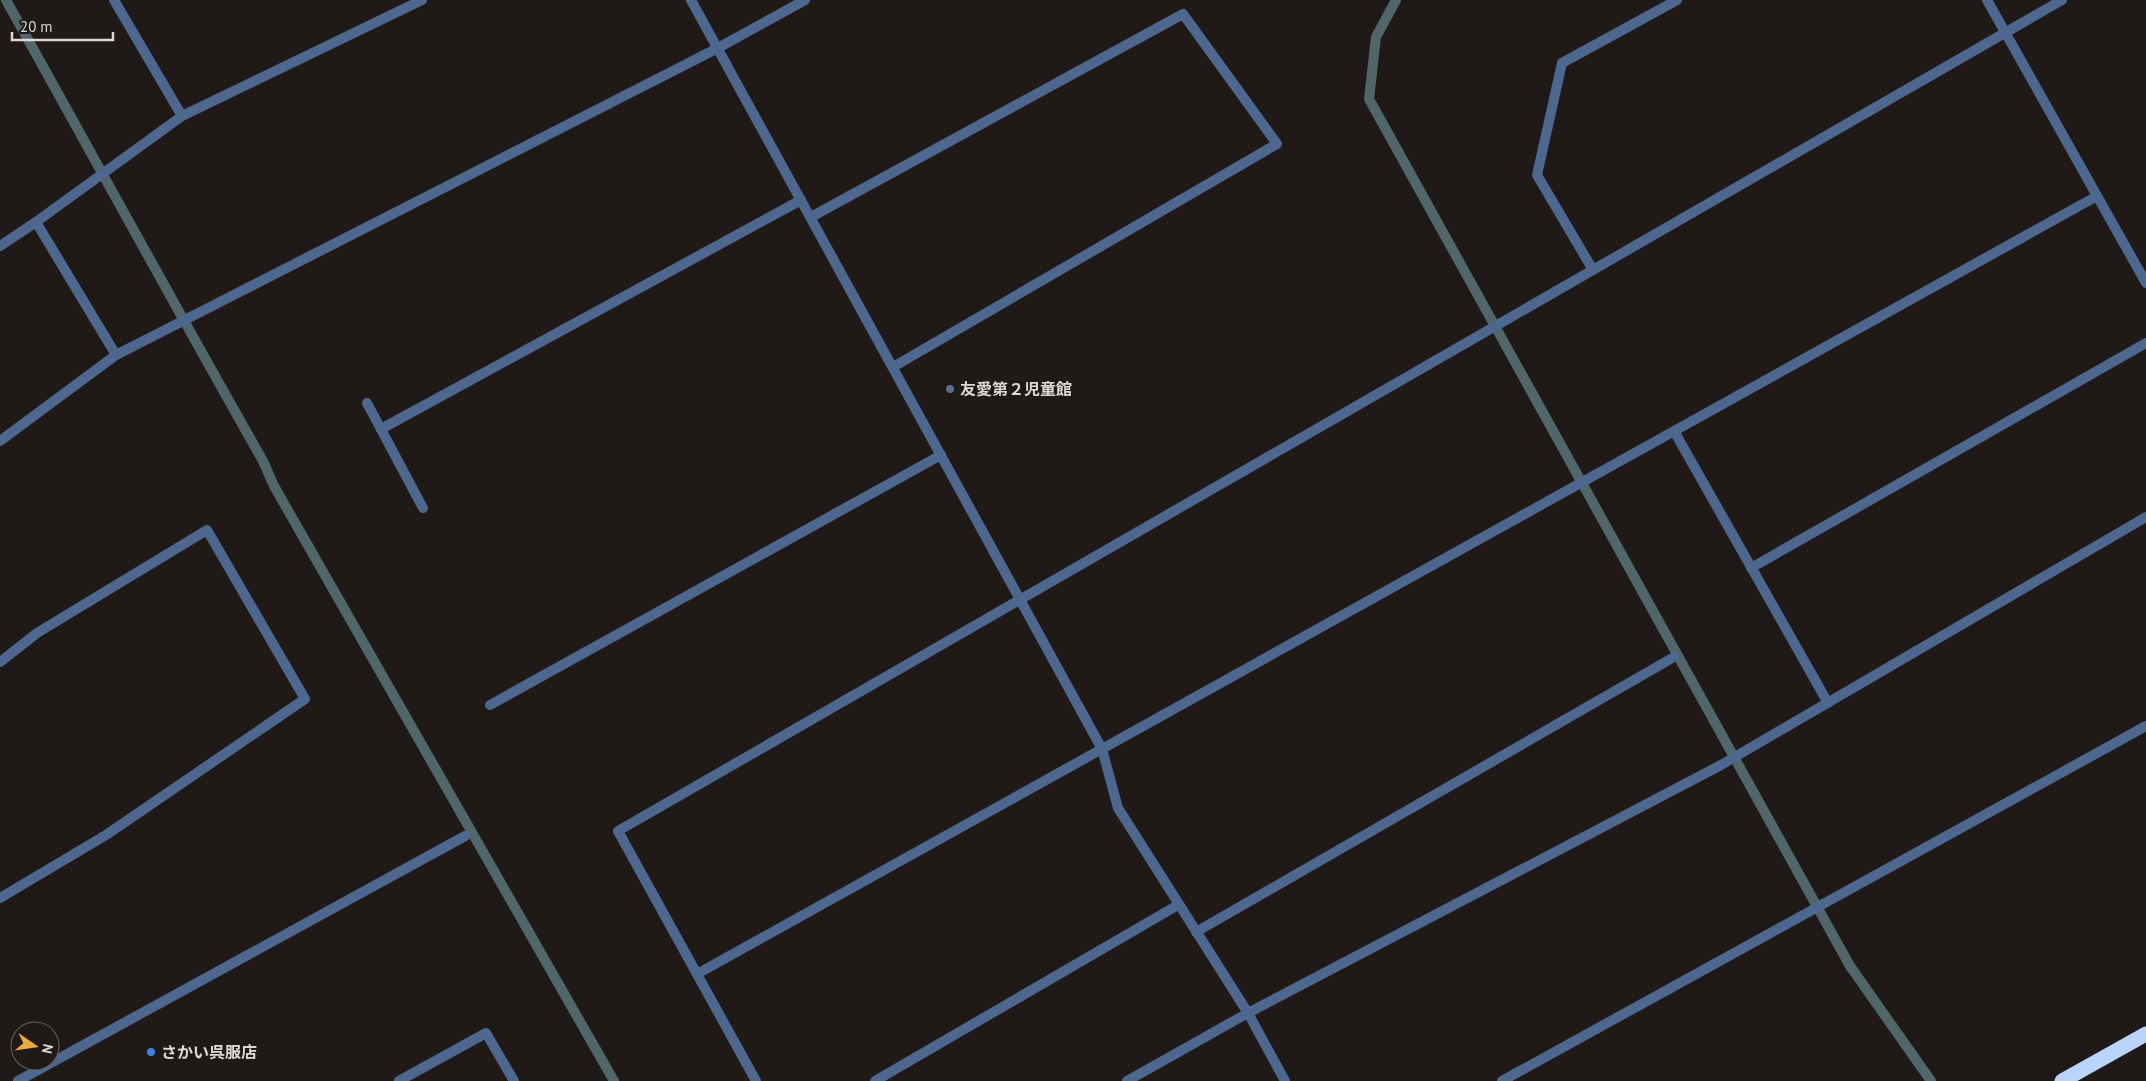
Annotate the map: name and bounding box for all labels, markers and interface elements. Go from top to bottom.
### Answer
scale bar [12,10,114,42]
text: 20 m [20,17,53,36]
place label: 友愛第２児童館 [960,379,1072,399]
marker: 友愛第２児童館 [944,383,956,395]
north arrow [10,1021,60,1071]
text: N [38,1042,57,1055]
place label: さかい呉服店 [161,1042,257,1062]
marker: さかい呉服店 [145,1046,157,1058]

